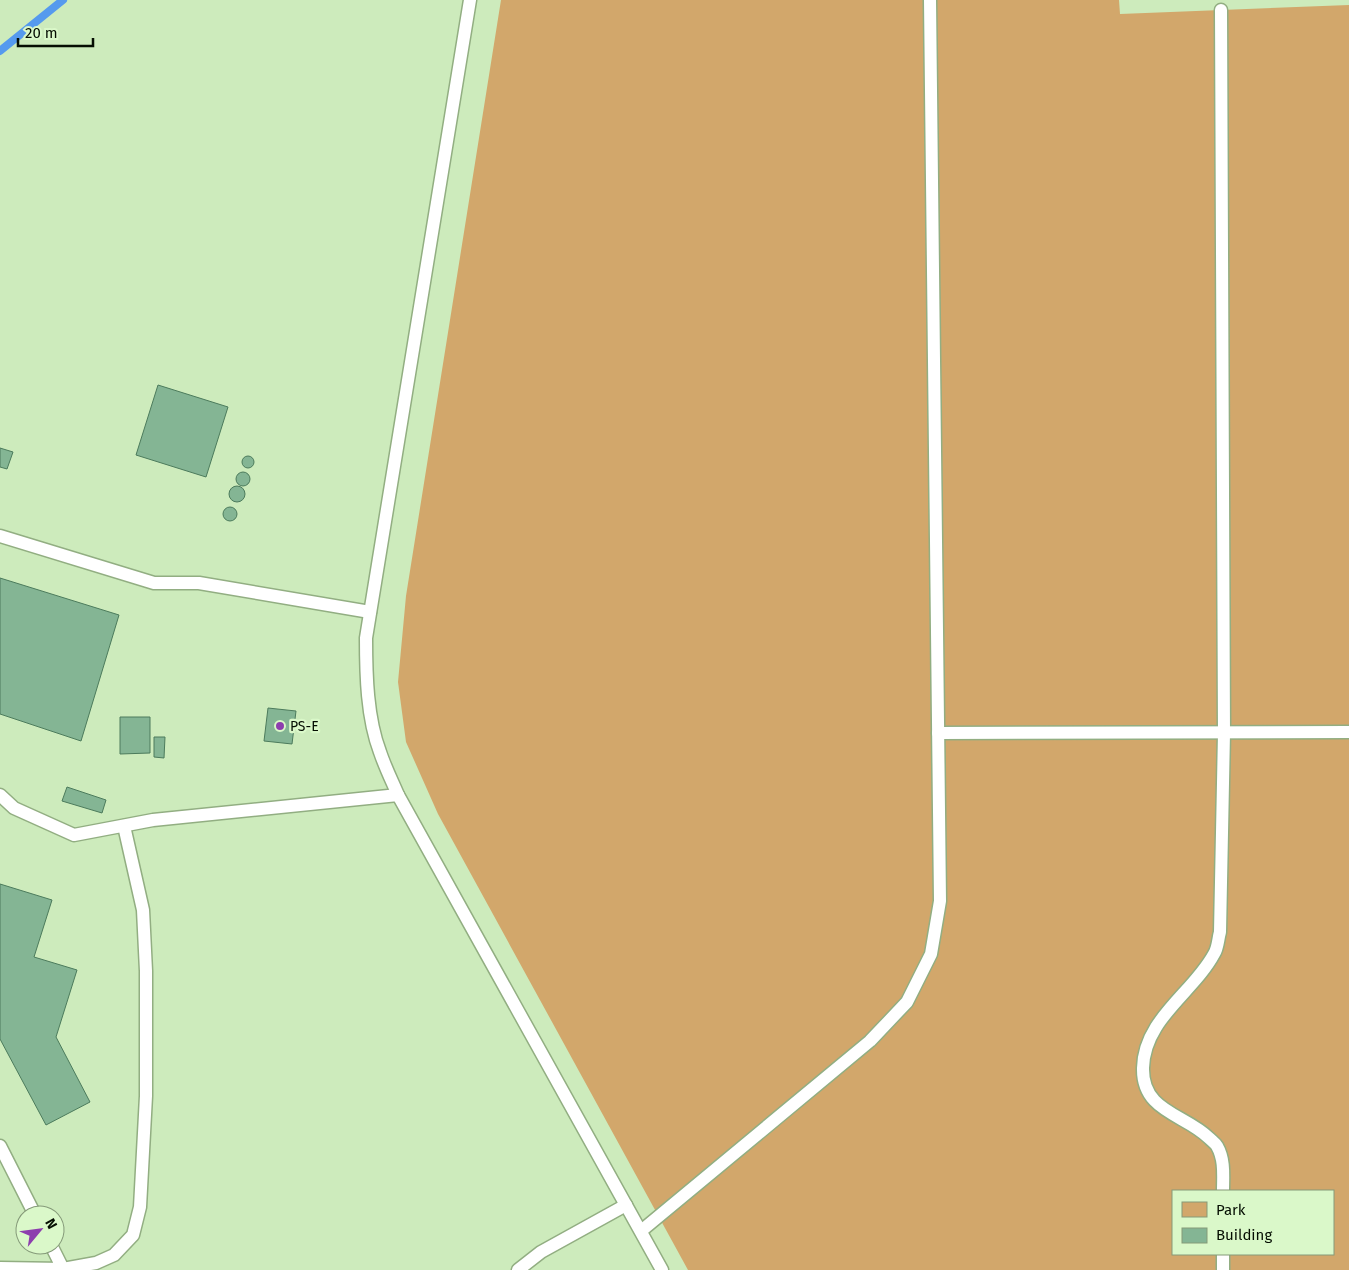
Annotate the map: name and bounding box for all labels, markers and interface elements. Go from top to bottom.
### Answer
scale bar [18,15,92,47]
text: 20 m [25,24,58,42]
place label: PS-E [290,718,319,735]
marker: PS-E [274,720,286,732]
legend [1172,1190,1334,1255]
text: Park [1216,1201,1246,1219]
north arrow [15,1205,65,1255]
text: N [41,1216,61,1232]
text: Building [1216,1226,1272,1244]

